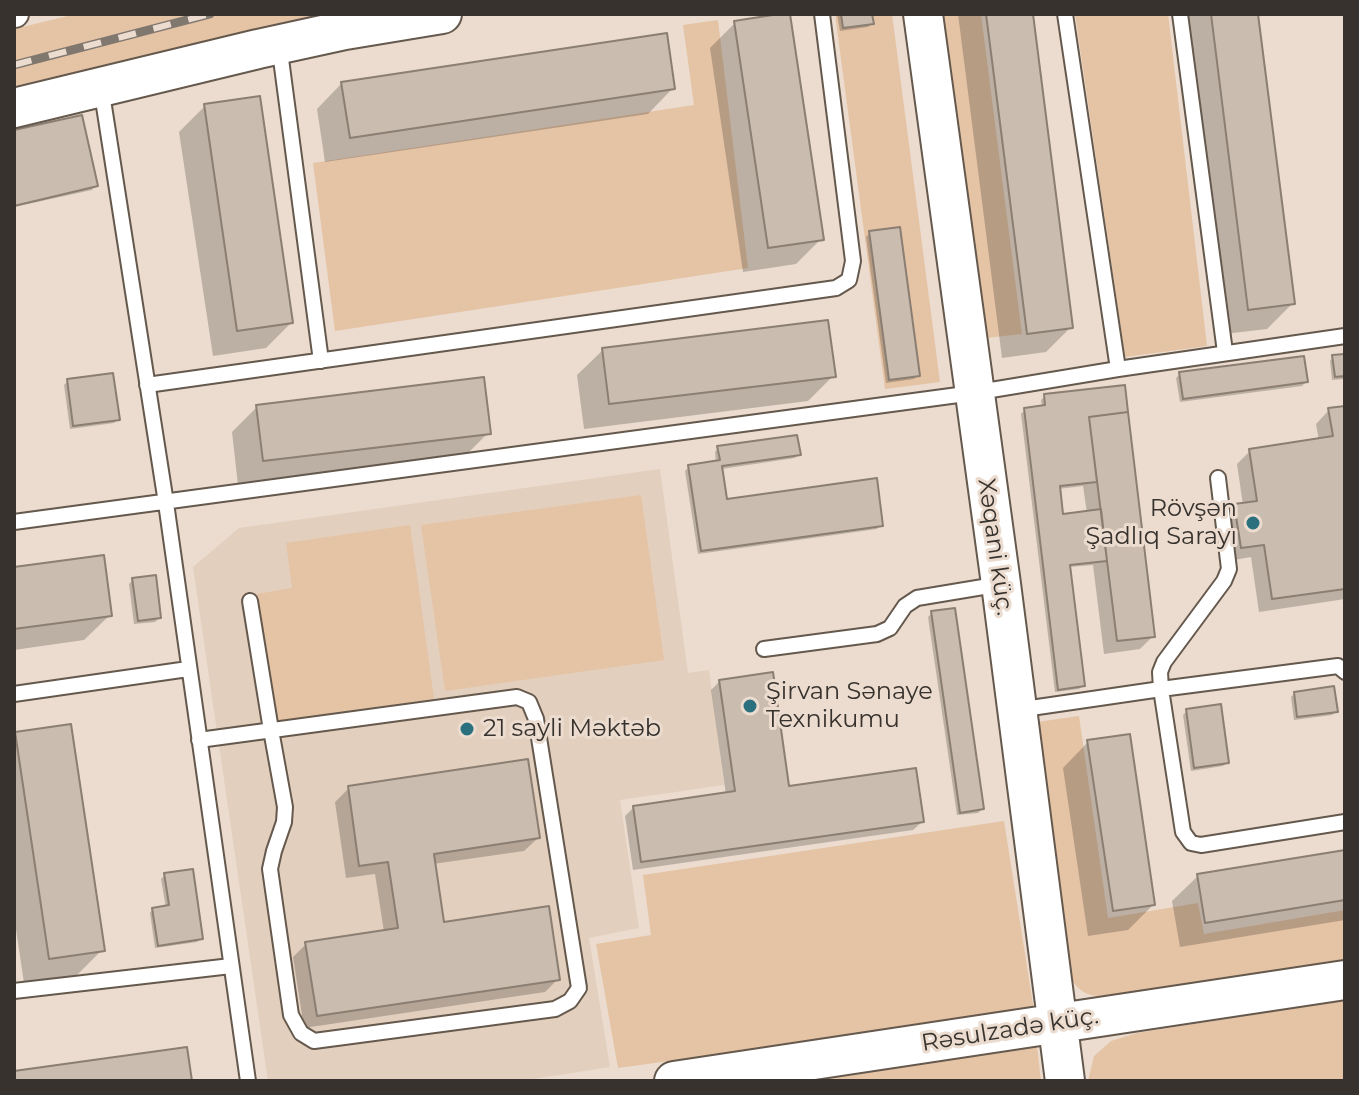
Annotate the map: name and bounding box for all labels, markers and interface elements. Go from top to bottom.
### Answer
street label: Xəqani küç. [971,477,1019,617]
place label: Rövşən Şadlıq Sarayı [1086,495,1237,551]
marker: Rövşən Şadlıq Sarayı [1244,514,1262,532]
place label: Şirvan Sənaye Texnikumu [766,678,933,734]
marker: Şirvan Sənaye Texnikumu [741,697,759,715]
place label: 21 sayli Məktəb [483,715,661,743]
marker: 21 sayli Məktəb [458,720,476,738]
street label: Rəsulzadə küç. [919,1002,1101,1058]

